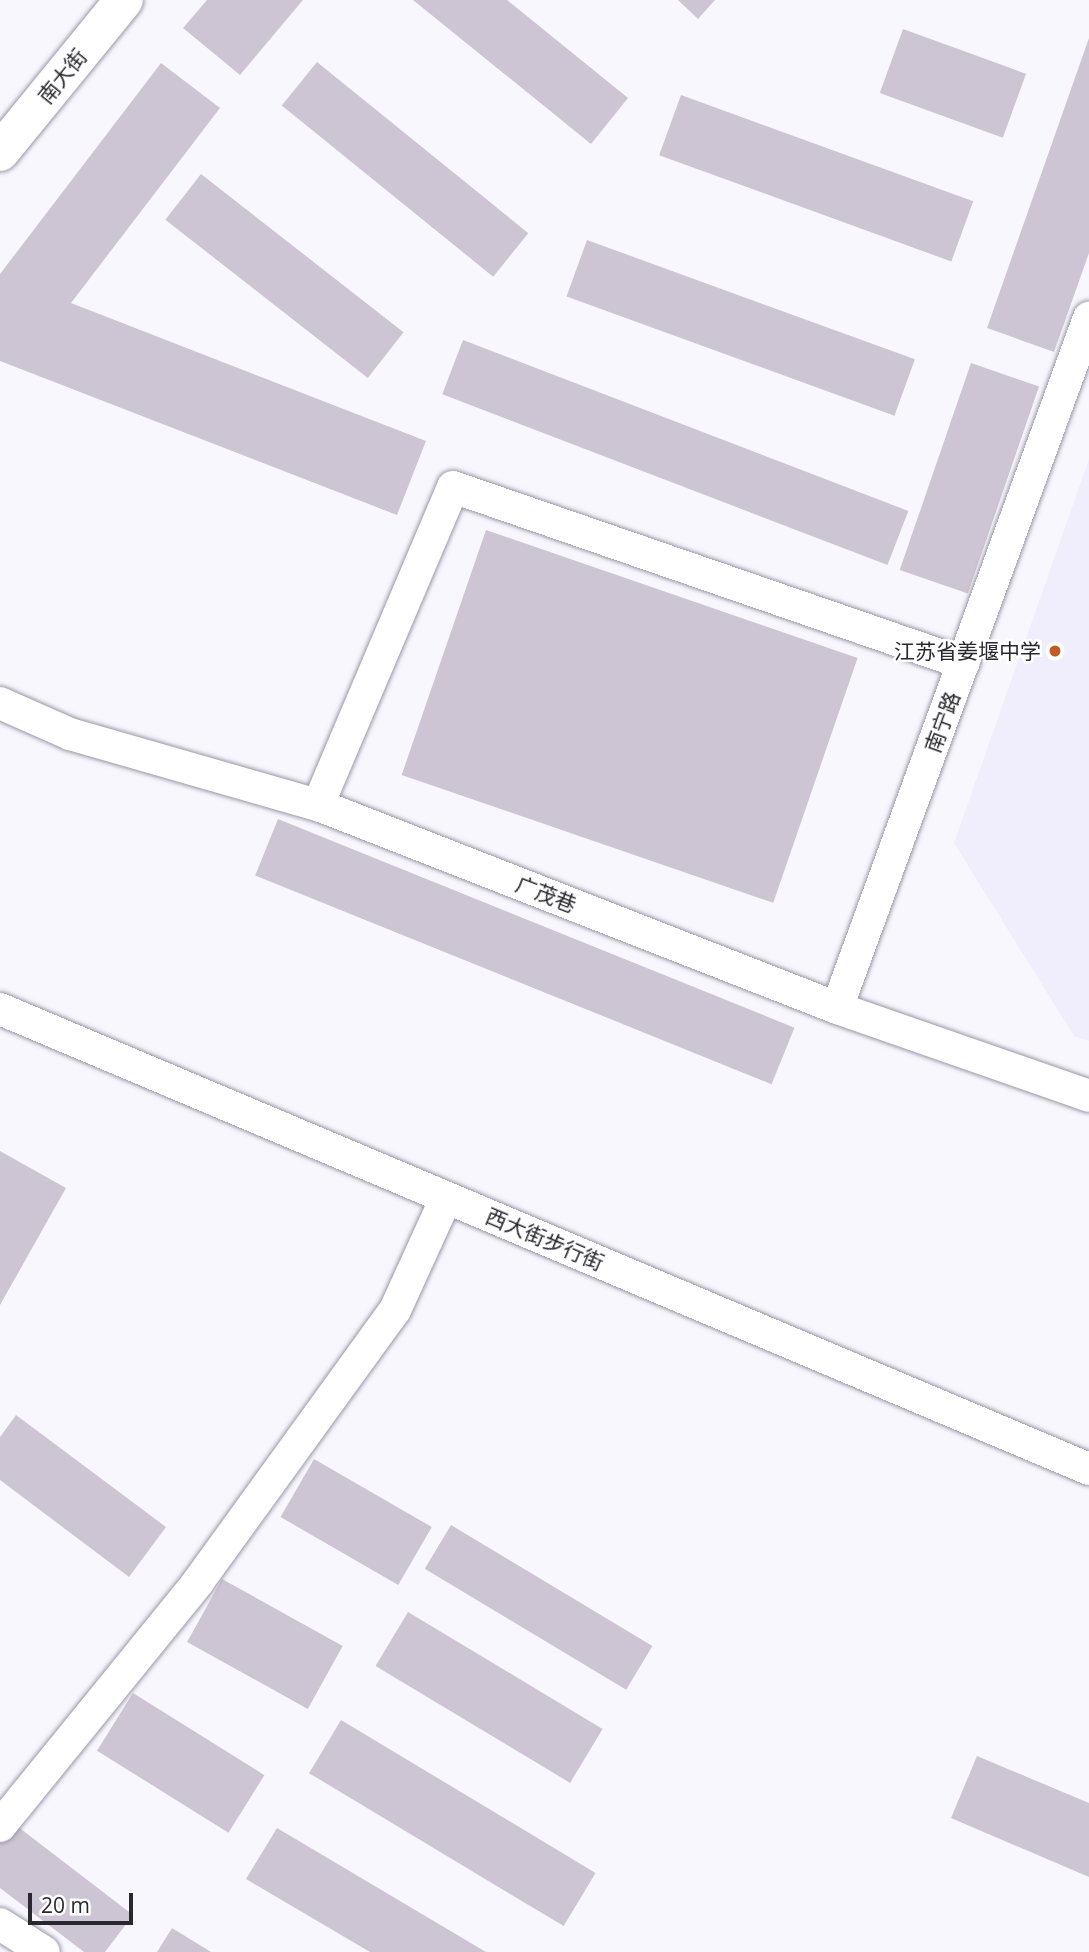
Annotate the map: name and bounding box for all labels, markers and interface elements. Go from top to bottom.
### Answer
street label: 南大街 [32,44,92,108]
place label: 江苏省姜堰中学 [894,638,1041,664]
marker: 江苏省姜堰中学 [1047,643,1063,659]
street label: 南宁路 [919,688,965,756]
street label: 广茂巷 [512,871,580,917]
street label: 西大街步行街 [482,1203,608,1275]
scale bar [32,1878,136,1922]
text: 20 m [41,1891,90,1919]

